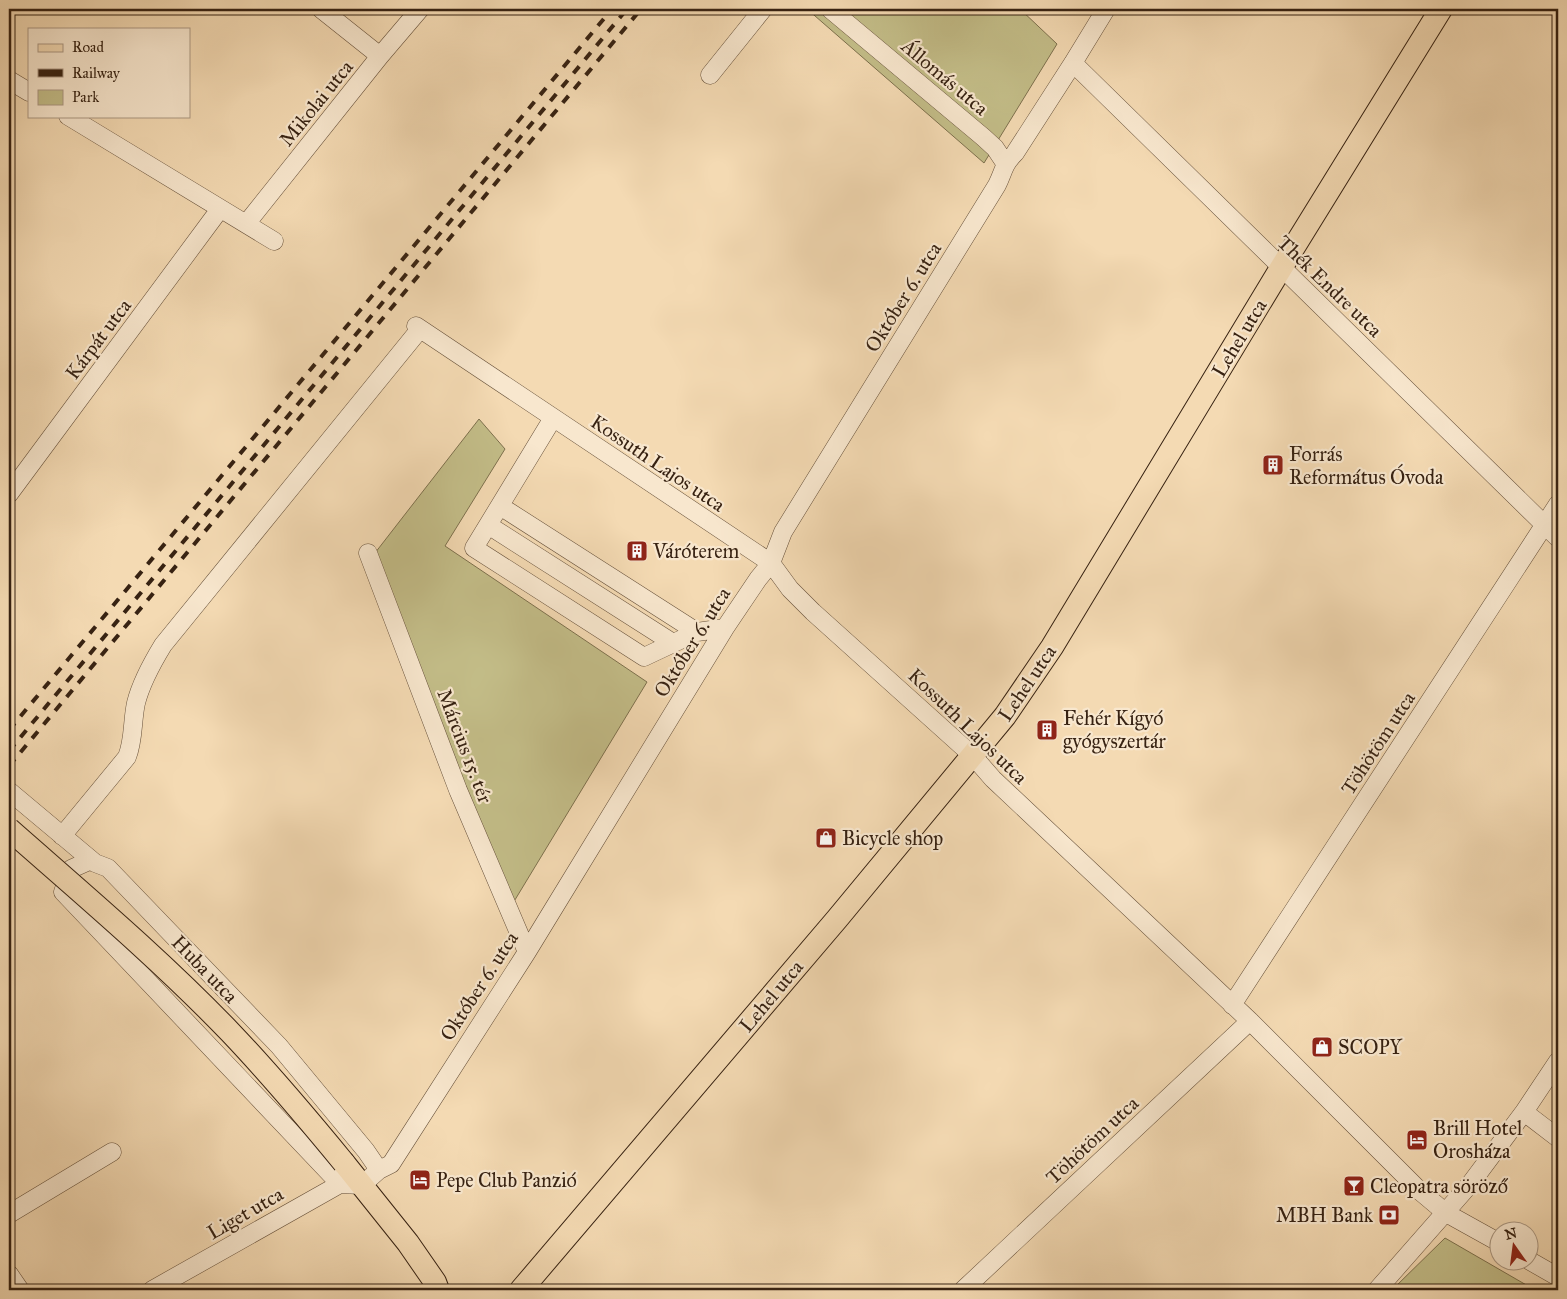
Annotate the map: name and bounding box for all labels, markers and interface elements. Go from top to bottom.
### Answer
legend [28,28,190,118]
street label: Állomás utca [896,32,994,121]
text: Road [72,38,104,56]
street label: Mikolai utca [274,55,358,151]
text: Railway [72,64,121,82]
text: Park [72,88,99,106]
street label: Thék Endre utca [1273,230,1388,342]
street label: Október 6. utca [860,237,947,356]
street label: Kárpát utca [60,294,136,384]
street label: Lehel utca [1206,294,1272,381]
street label: Kossuth Lajos utca [586,409,730,517]
place label: Forrás Református Óvoda [1289,442,1444,489]
building icon: Forrás Református Óvoda [1261,453,1285,477]
building icon: Váróterem [625,539,649,563]
place label: Váróterem [652,539,740,563]
street label: Október 6. utca [649,582,736,701]
street label: Lehel utca [993,640,1062,726]
street label: Kossuth Lajos utca [903,663,1033,789]
street label: Március 15. tér [432,685,498,807]
street label: Töhötöm utca [1336,687,1420,799]
place label: Fehér Kígyó gyógyszertár [1063,706,1166,754]
building icon: Fehér Kígyó gyógyszertár [1035,718,1059,742]
shop icon: Bicycle shop [814,826,838,850]
place label: Bicycle shop [842,826,943,850]
street label: Október 6. utca [435,927,523,1045]
street label: Huba utca [167,930,243,1008]
street label: Lehel utca [734,955,808,1037]
shop icon: SCOPY [1310,1035,1334,1059]
place label: SCOPY [1338,1035,1404,1059]
street label: Töhötöm utca [1041,1091,1144,1189]
place label: Brill Hotel Orosháza [1433,1116,1523,1163]
hotel icon: Brill Hotel Orosháza [1405,1128,1429,1152]
hotel icon: Pepe Club Panzió [408,1168,432,1192]
place label: Pepe Club Panzió [436,1168,577,1192]
bar icon: Cleopatra söröző [1342,1174,1366,1198]
place label: Cleopatra söröző [1370,1174,1509,1198]
street label: Liget utca [203,1181,288,1245]
place label: MBH Bank [1276,1203,1374,1227]
bank icon: MBH Bank [1377,1203,1401,1227]
north arrow [1490,1222,1540,1272]
text: N [1503,1224,1519,1244]

